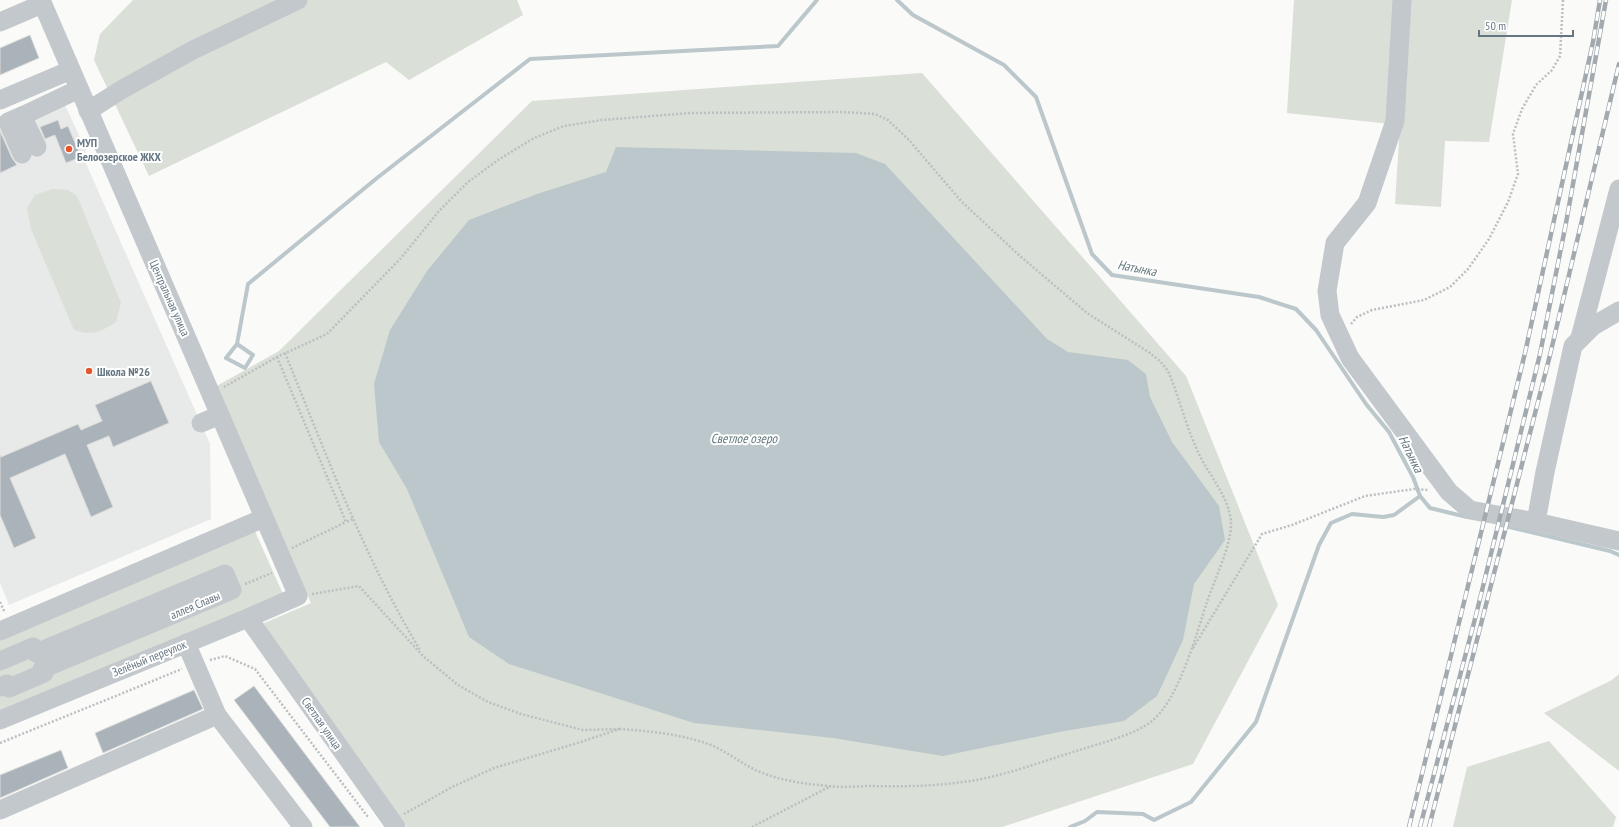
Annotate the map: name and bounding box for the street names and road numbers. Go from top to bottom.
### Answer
street label: Центральная улица [147,258,194,338]
street label: аллея Славы [168,588,222,622]
street label: Зелёный переулок [110,636,189,680]
street label: Светлая улица [299,694,346,752]

